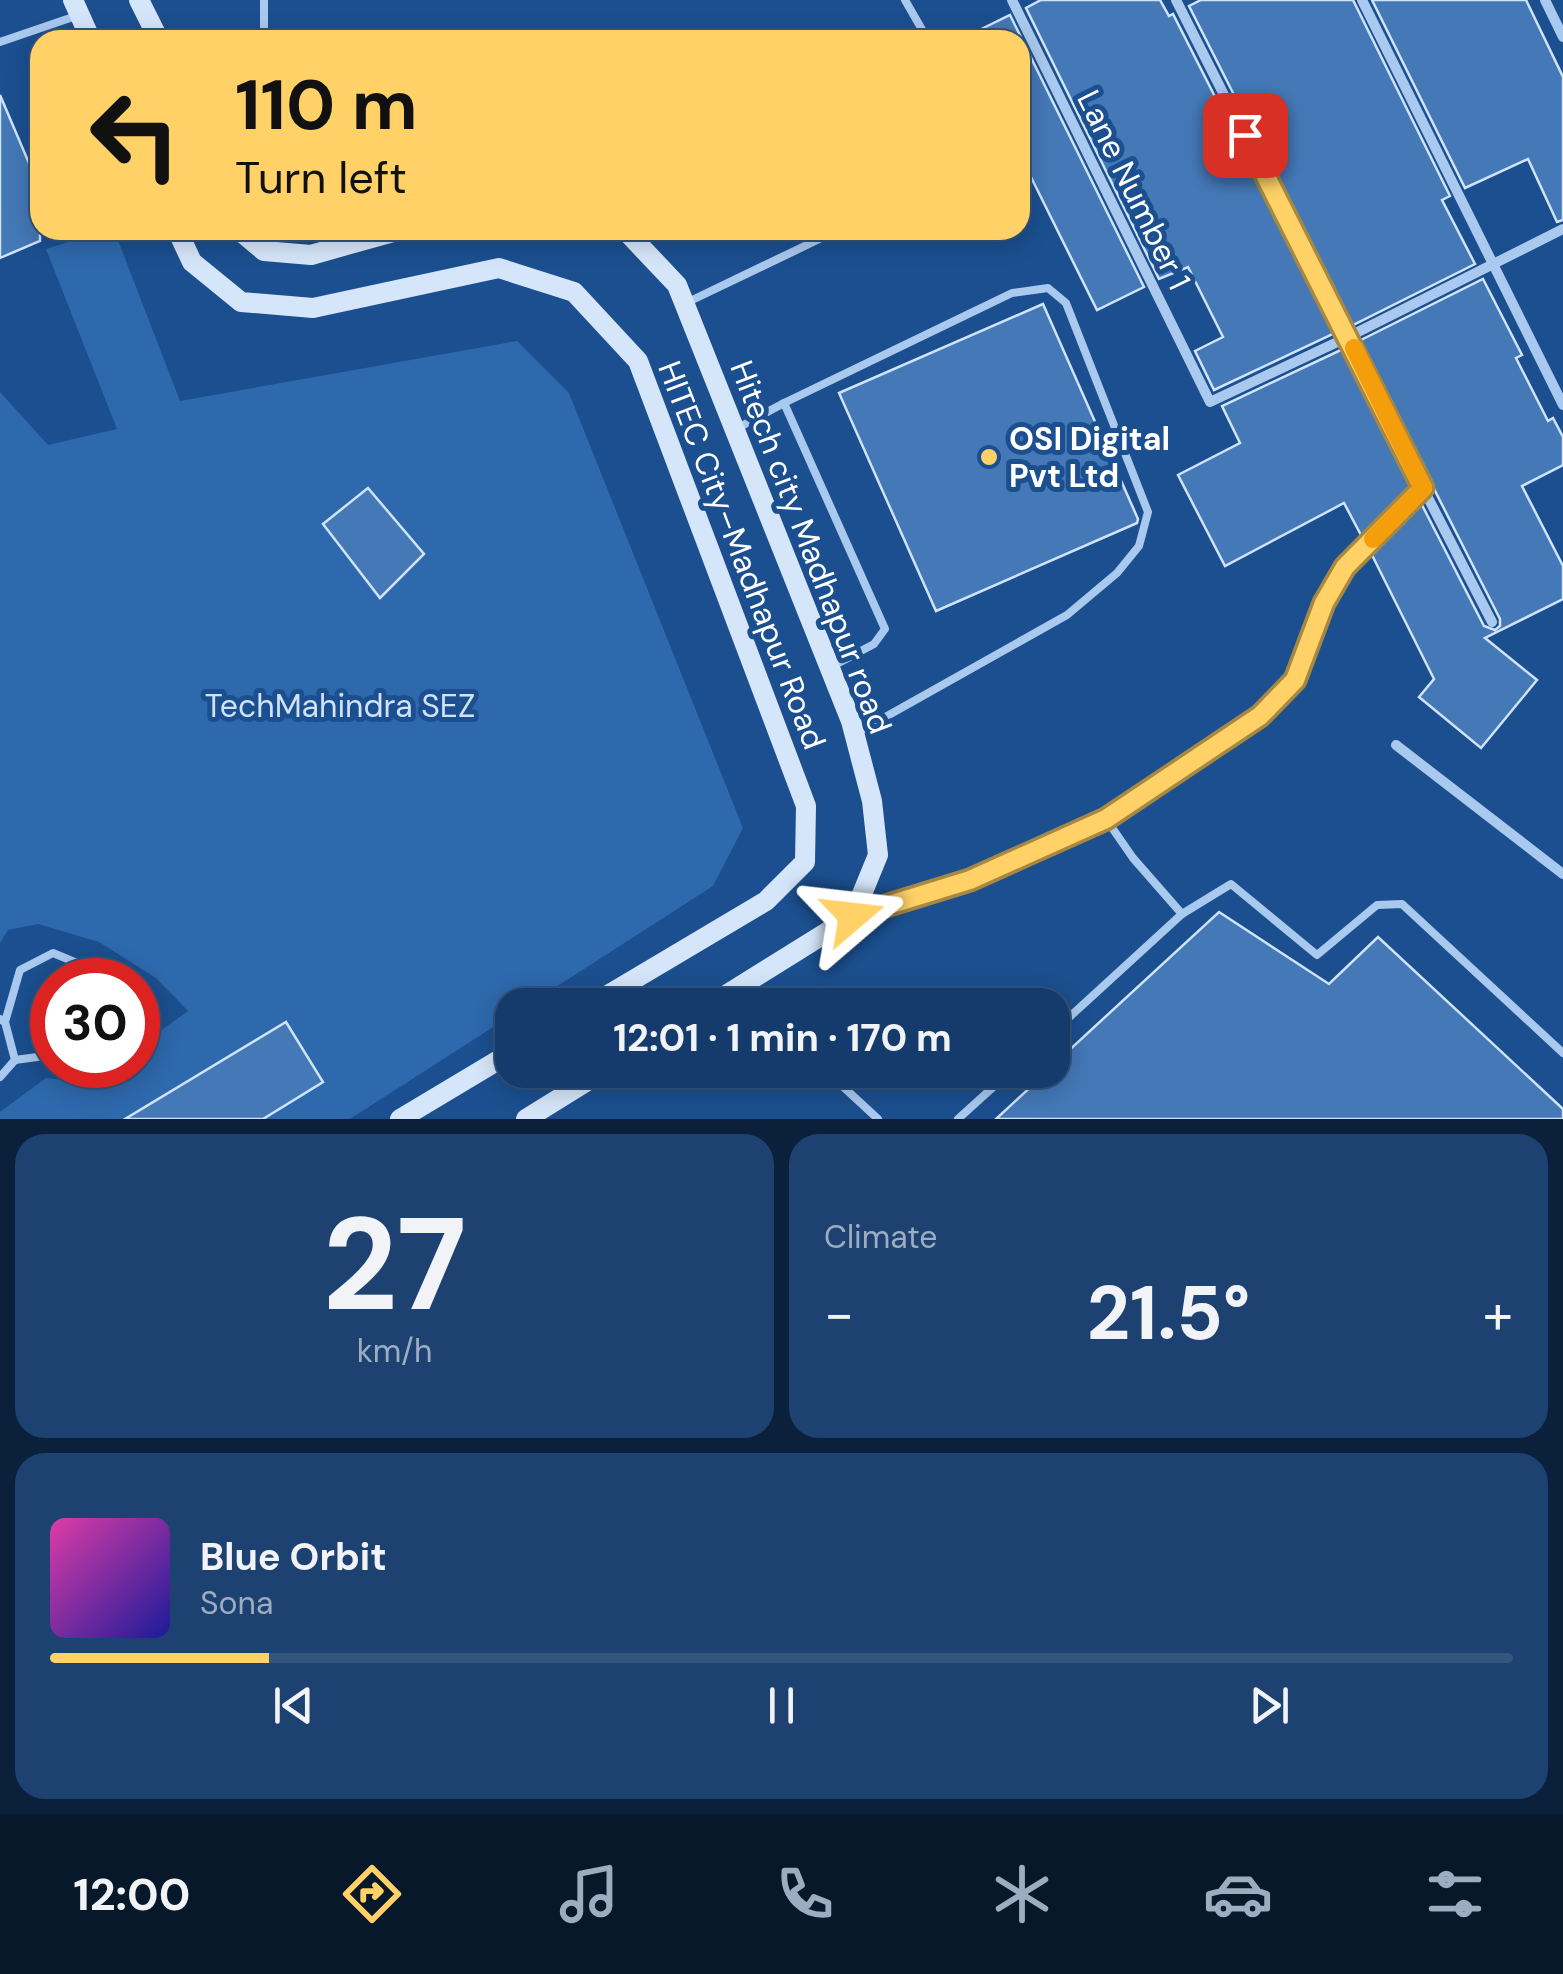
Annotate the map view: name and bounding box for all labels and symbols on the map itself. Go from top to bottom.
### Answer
street label: Lane Number 1 [1068,83,1200,297]
pin [1203,93,1288,178]
street label: Hitech city Madhapur road [720,354,902,740]
street label: HITEC City–Madhapur Road [648,355,836,755]
place label: OSI Digital Pvt Ltd [1009,418,1170,497]
marker: OSI Digital Pvt Ltd [978,446,1000,468]
park label: TechMahindra SEZ [205,685,475,727]
position arrow [801,864,905,968]
speed limit sign: 30 [30,958,160,1088]

